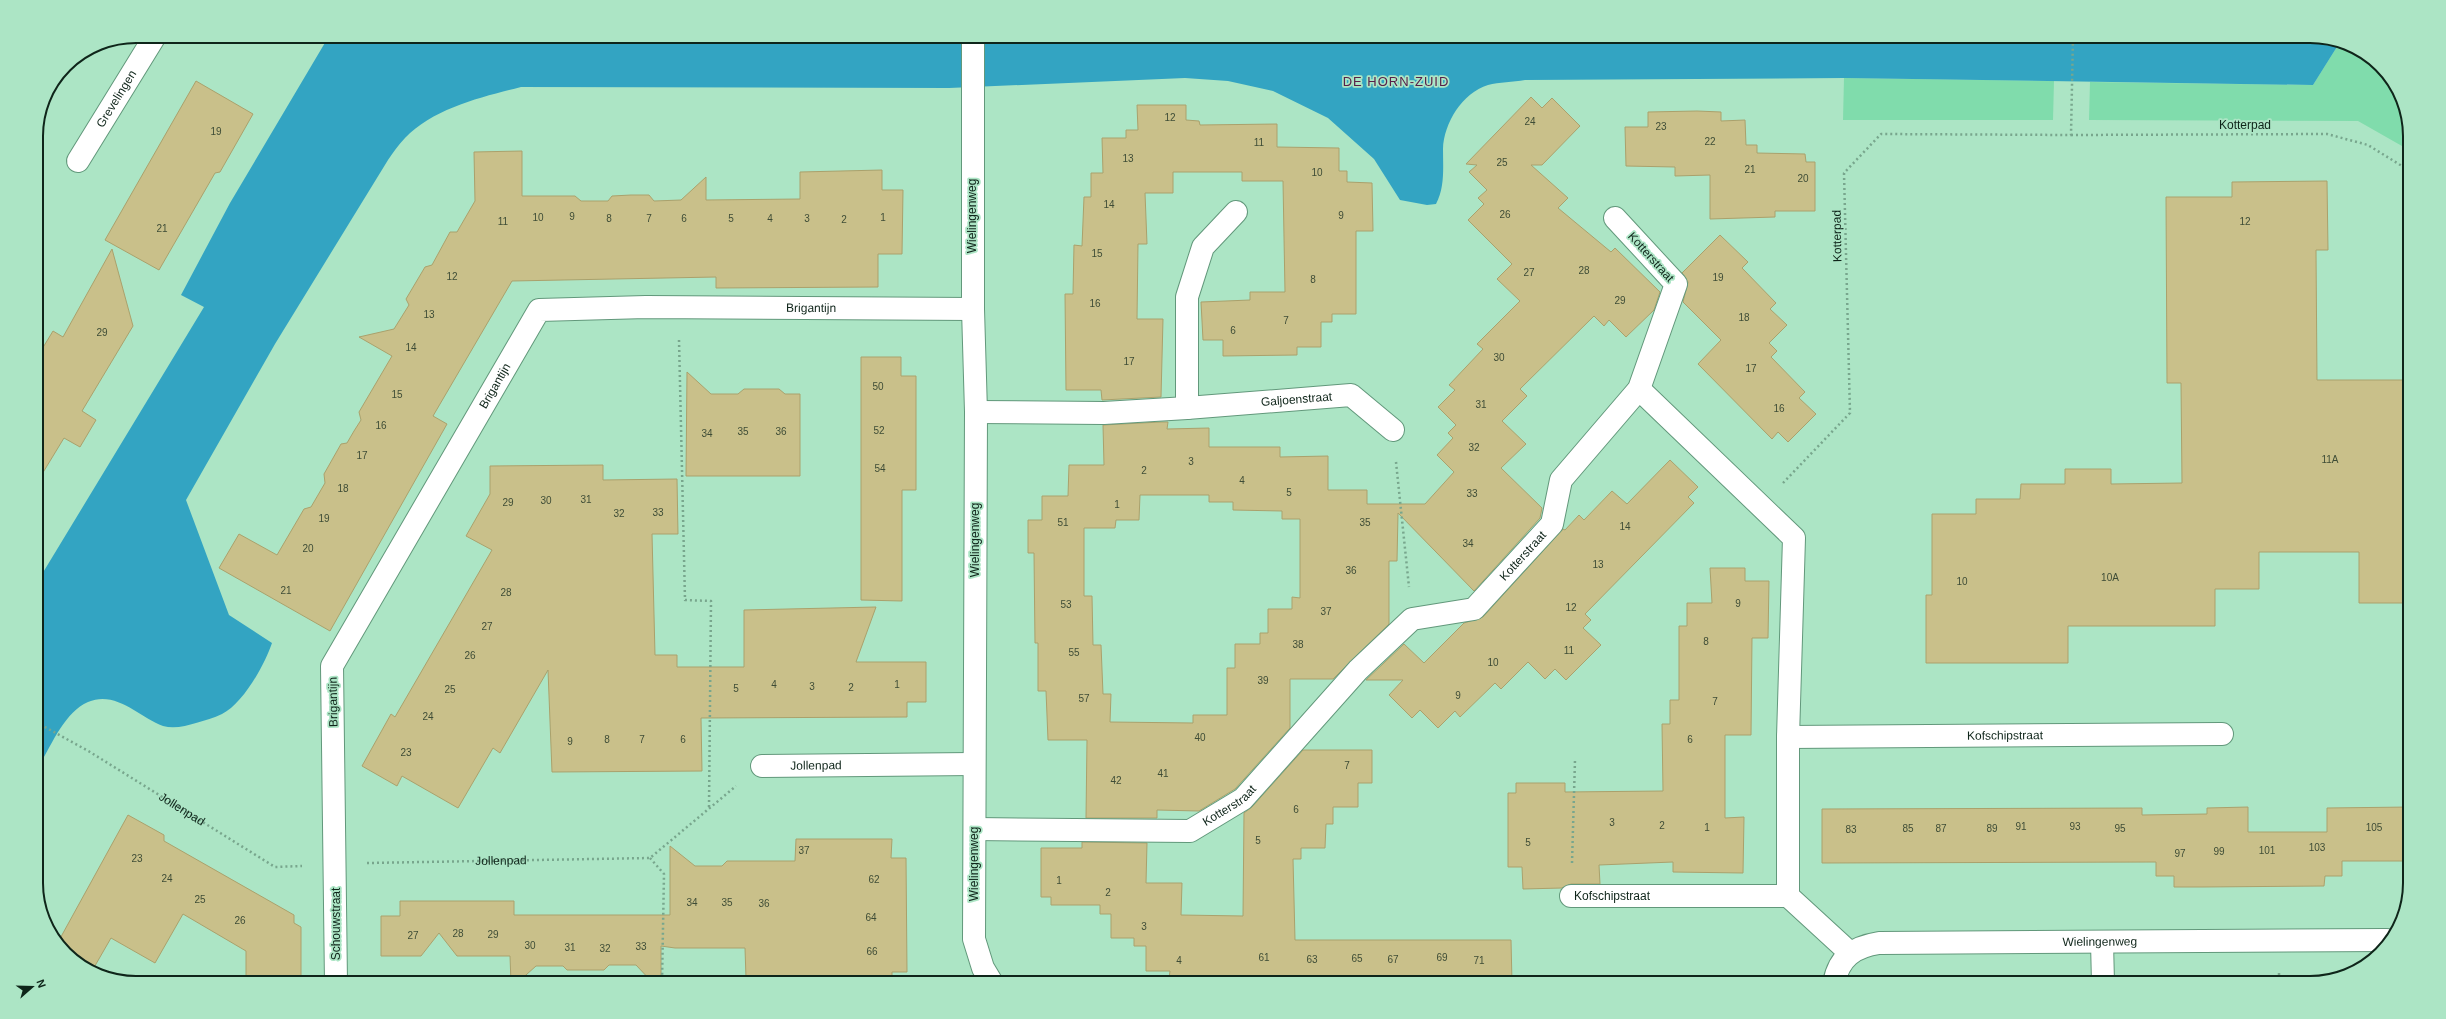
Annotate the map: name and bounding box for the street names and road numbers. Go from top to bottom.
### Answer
street label: Grevelingen [93,68,139,130]
street label: Kotterpad [2219,118,2271,132]
street label: Wielingenweg [965,179,979,253]
street label: Kotterpad [1830,210,1844,262]
street label: Kotterstraat [1625,229,1677,285]
street label: Brigantijn [786,301,836,315]
street label: Brigantijn [476,361,513,411]
street label: Galjoenstraat [1260,389,1333,409]
street label: Wielingenweg [968,503,982,577]
street label: Kotterstraat [1497,528,1549,583]
street label: Brigantijn [326,677,340,727]
street label: Kofschipstraat [1967,728,2044,743]
street label: Jollenpad [790,758,842,773]
street label: Kotterstraat [1200,782,1259,829]
street label: Jollenpad [156,790,207,829]
street label: Wielingenweg [967,827,981,901]
street label: Jollenpad [475,853,527,868]
street label: Schouwstraat [329,887,343,960]
street label: Kofschipstraat [1574,889,1651,903]
street label: Wielingenweg [2062,934,2137,949]

